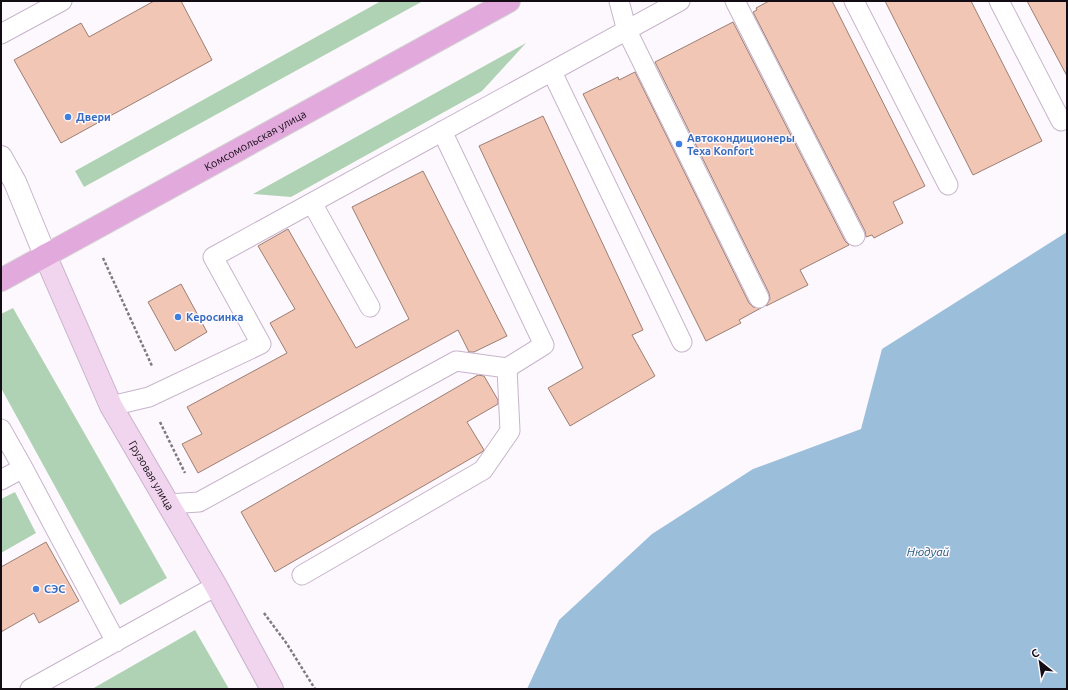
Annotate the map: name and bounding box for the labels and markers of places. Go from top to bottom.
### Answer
place label: Двери [76,111,111,123]
marker: Двери [63,112,73,122]
place label: Автокондиционеры Texa Konfort [687,132,795,157]
marker: Автокондиционеры Texa Konfort [674,139,684,149]
place label: Керосинка [186,311,243,323]
marker: Керосинка [173,312,183,322]
place label: СЭС [44,583,65,595]
marker: СЭС [31,584,41,594]

